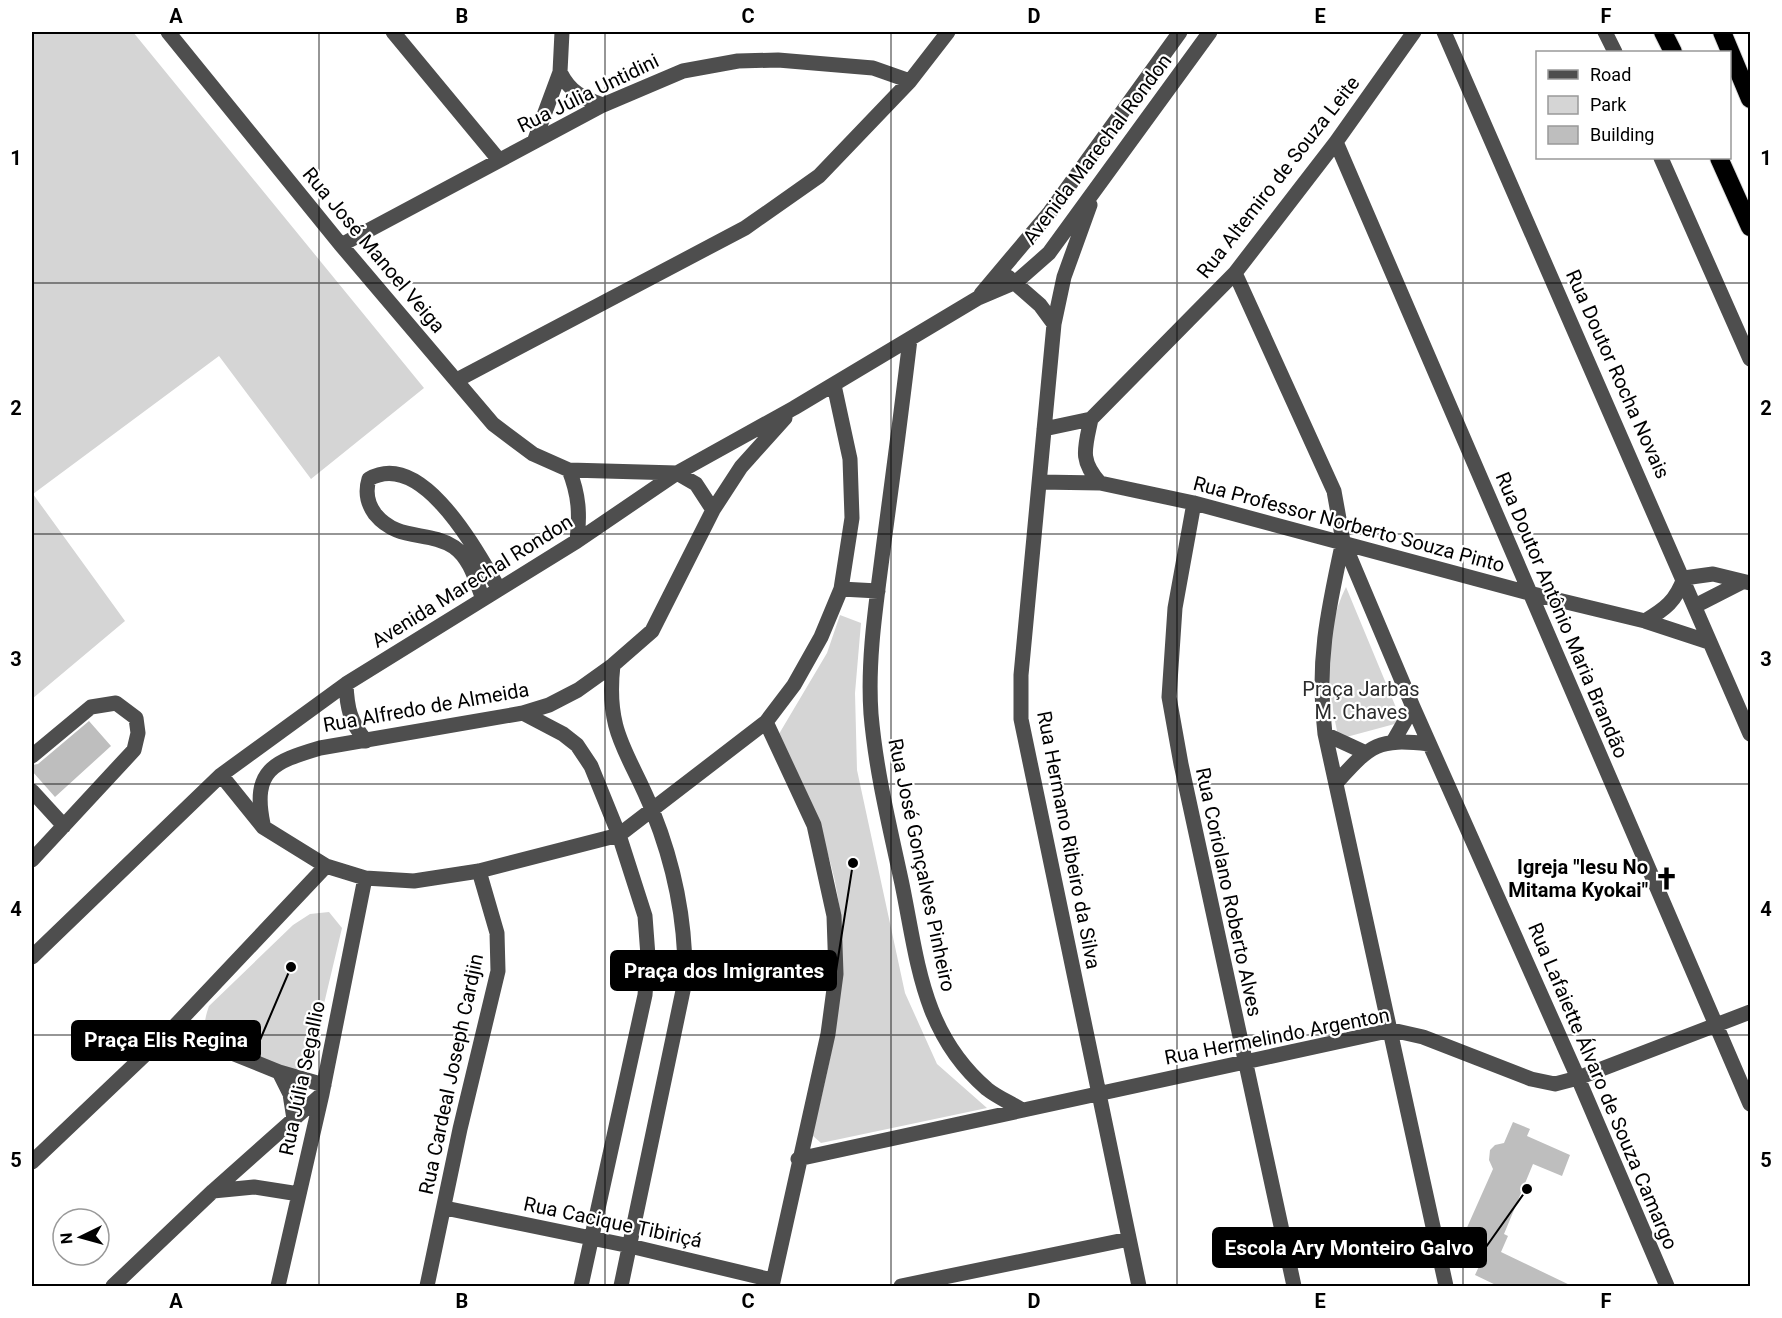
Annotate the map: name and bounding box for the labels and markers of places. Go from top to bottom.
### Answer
place label: Igreja "Iesu No Mitama Kyokai" [1508,855,1648,902]
church icon: Igreja "Iesu No Mitama Kyokai" [1653,865,1679,891]
callout: Praça dos Imigrantes [611,951,836,990]
callout: Praça Elis Regina [72,1021,260,1060]
callout: Escola Ary Monteiro Galvo [1213,1228,1486,1267]

